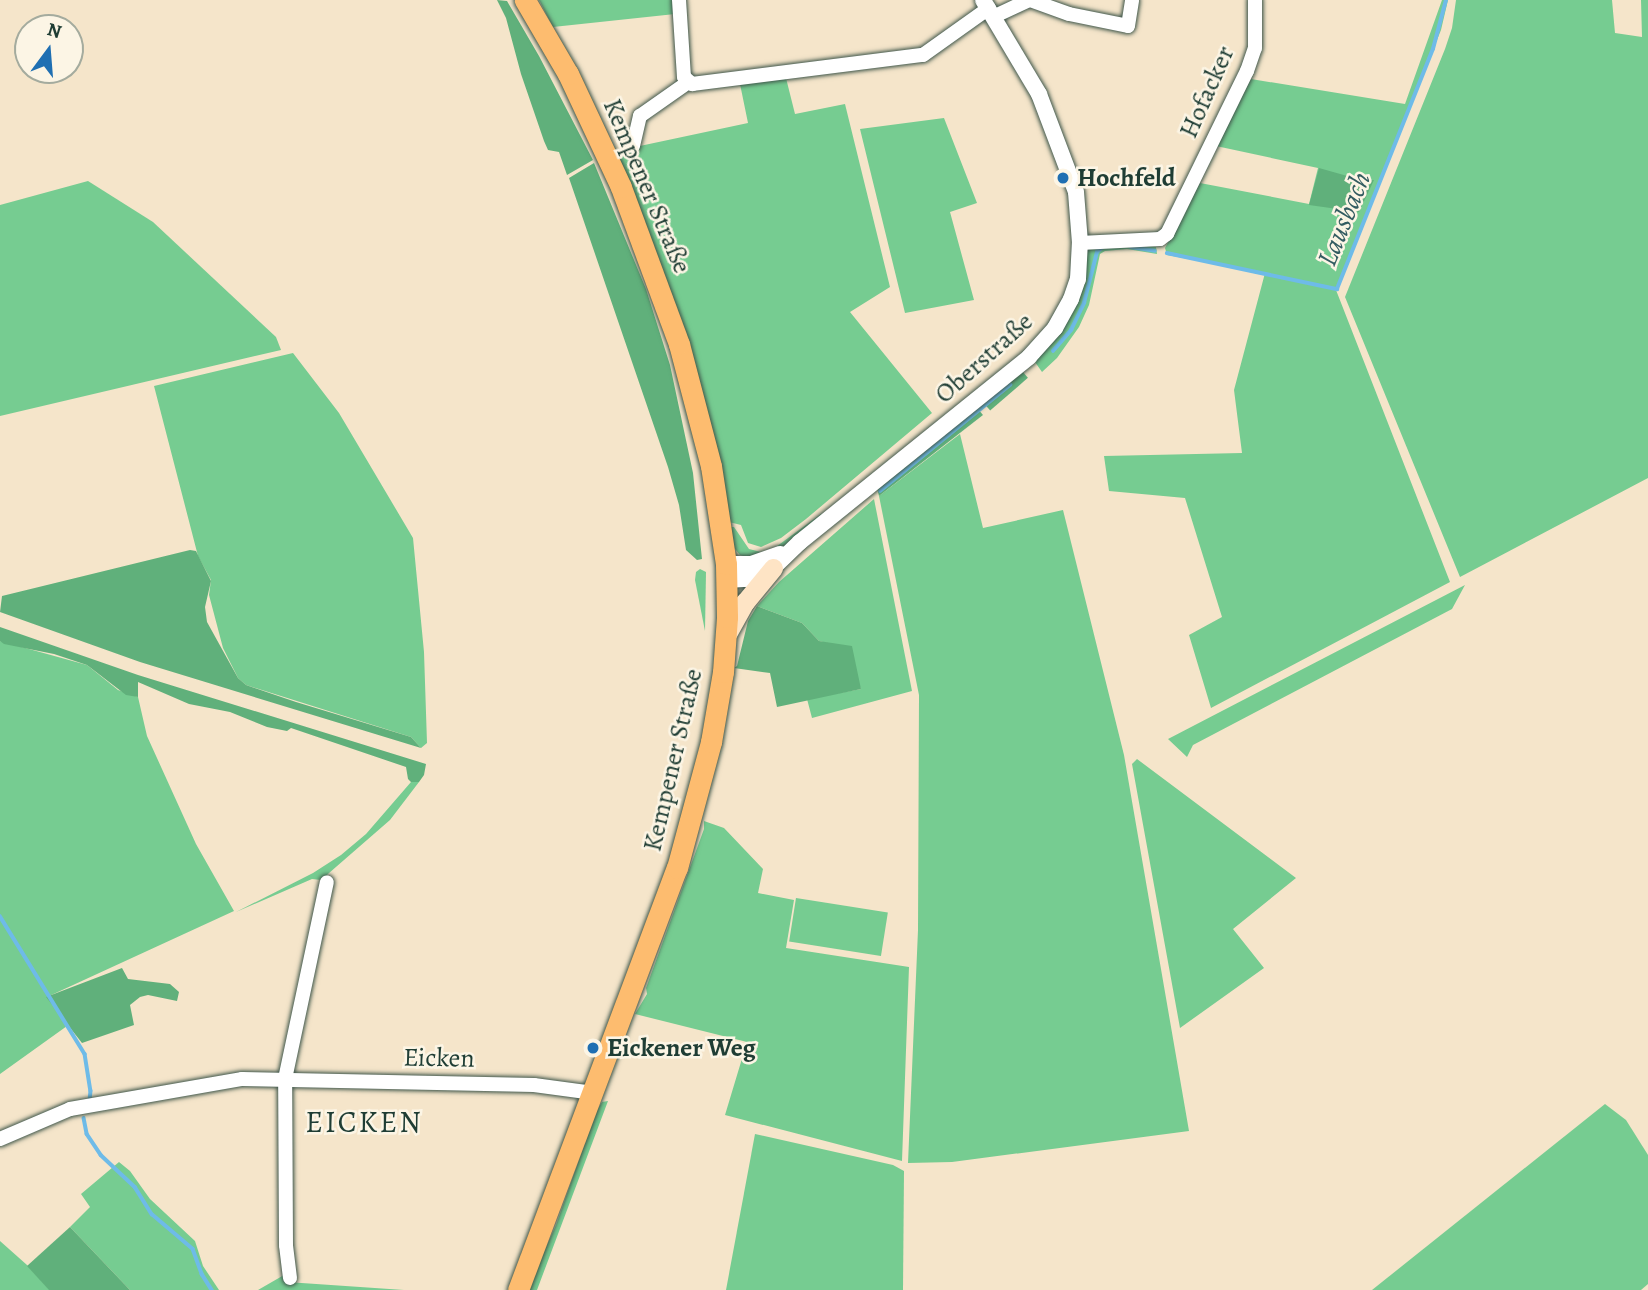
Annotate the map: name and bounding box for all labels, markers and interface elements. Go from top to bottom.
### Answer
north arrow [14,14,84,84]
text: N [44,16,64,45]
street label: Hofacker [1173,41,1241,143]
street label: Kempener Straße [596,94,698,278]
place label: Hochfeld [1077,162,1176,194]
water label: Lausbach [1310,167,1378,271]
marker: Hochfeld [1055,170,1071,186]
street label: Oberstraße [929,306,1039,410]
street label: Kempener Straße [637,666,709,854]
place label: Eickener Weg [607,1032,756,1064]
marker: Eickener Weg [585,1040,601,1056]
street label: Eicken [403,1042,475,1074]
district label: EICKEN [306,1104,422,1140]

